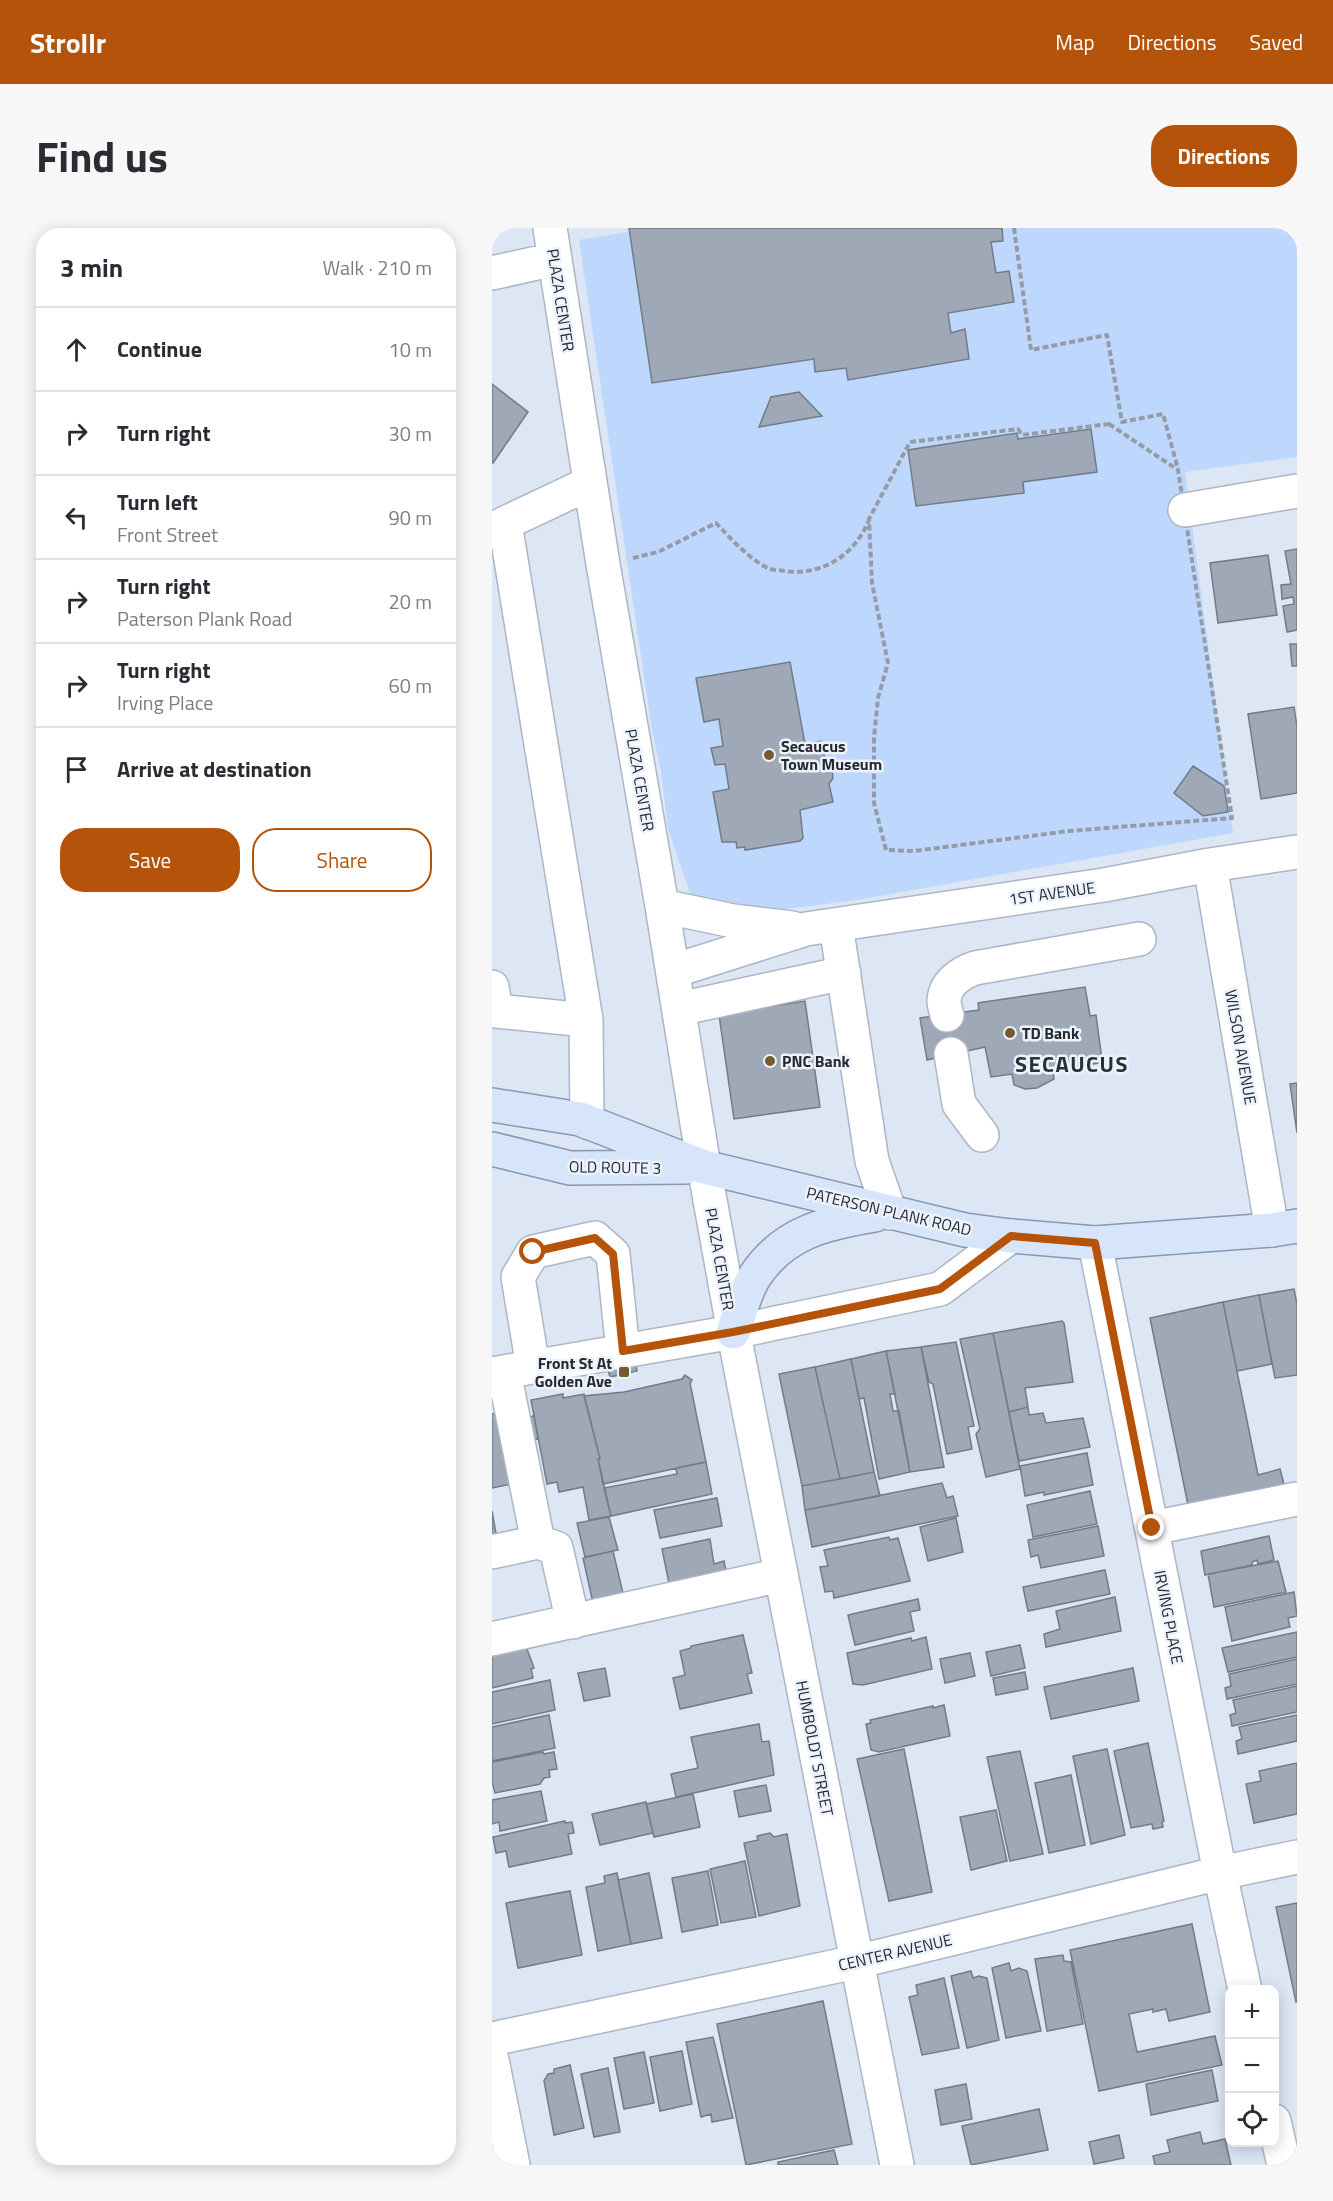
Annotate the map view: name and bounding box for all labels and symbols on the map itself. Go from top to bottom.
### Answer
street label: PLAZA CENTER [541,247,581,353]
street label: PLAZA CENTER [619,727,661,833]
place label: Secaucus Town Museum [781,734,882,776]
marker: Secaucus Town Museum [762,748,776,762]
street label: 1ST AVENUE [1007,875,1097,911]
street label: WILSON AVENUE [1219,988,1263,1107]
place label: TD Bank [1022,1021,1080,1045]
marker: TD Bank [1003,1026,1017,1040]
district label: SECAUCUS [1015,1047,1129,1081]
place label: PNC Bank [782,1049,850,1073]
marker: PNC Bank [763,1054,777,1068]
street label: OLD ROUTE 3 [569,1154,661,1180]
street label: PATERSON PLANK ROAD [804,1180,974,1242]
street label: PLAZA CENTER [699,1206,741,1312]
route start [519,1238,545,1264]
place label: Front St At Golden Ave [535,1351,612,1393]
marker: Front St At Golden Ave [617,1365,631,1379]
route end [1138,1514,1164,1540]
street label: IRVING PLACE [1148,1568,1190,1666]
street label: HUMBOLDT STREET [790,1678,840,1818]
street label: CENTER AVENUE [836,1927,954,1977]

